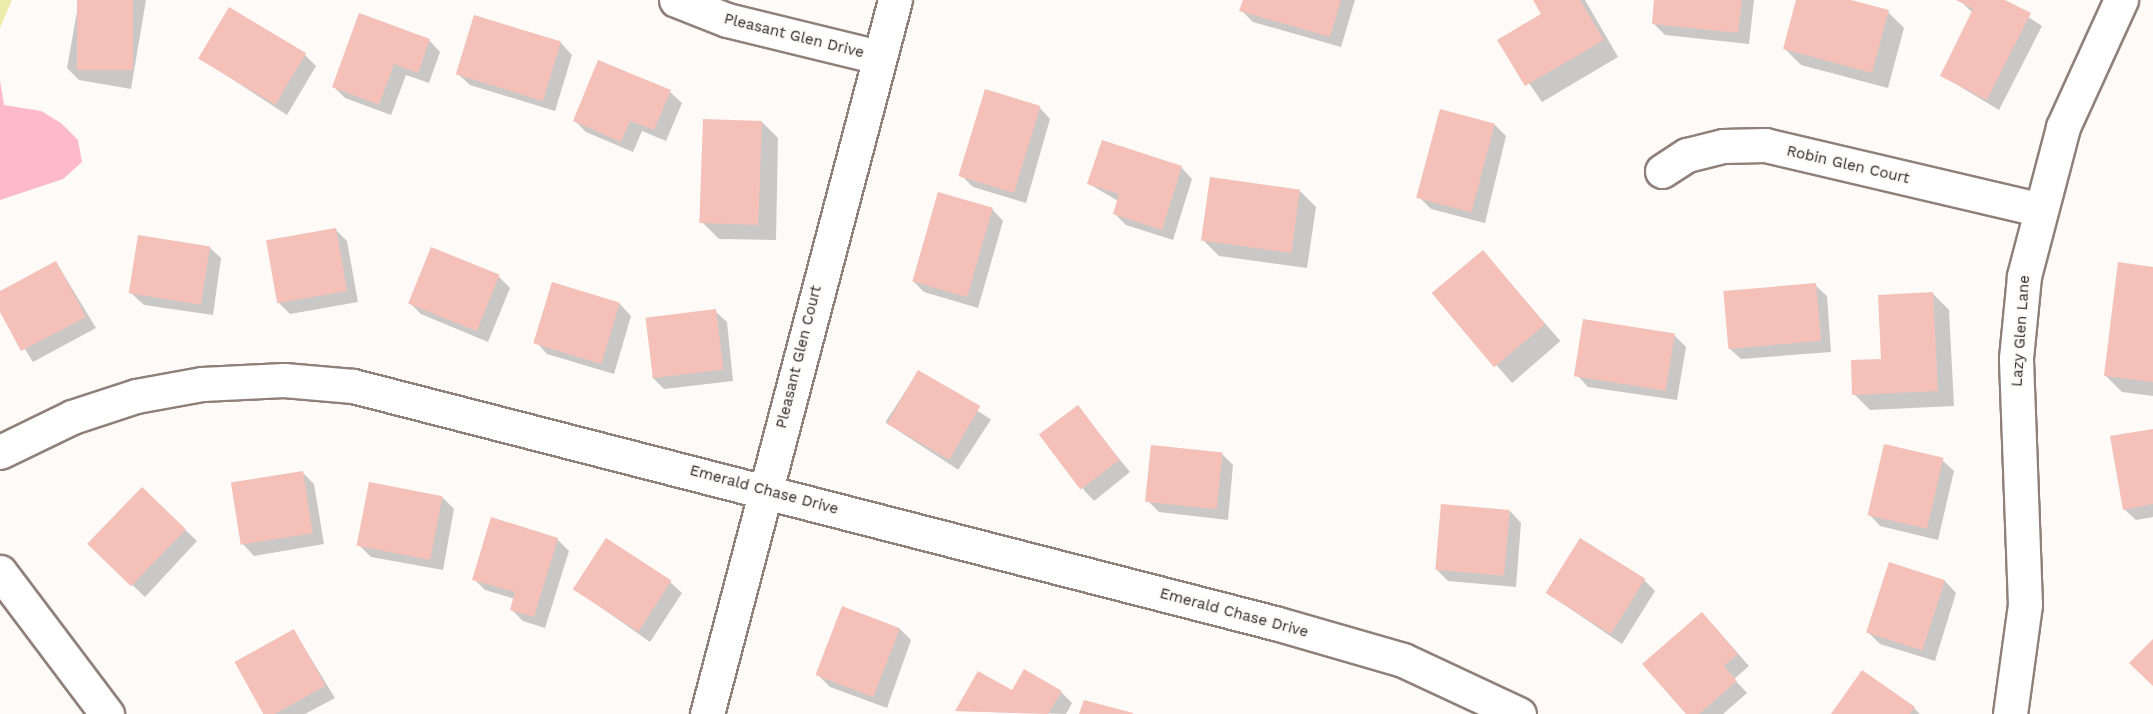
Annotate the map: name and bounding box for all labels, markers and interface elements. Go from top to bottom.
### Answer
street label: Pleasant Glen Drive [722,10,866,62]
street label: Robin Glen Court [1785,142,1911,188]
street label: Lazy Glen Lane [2008,274,2034,388]
street label: Pleasant Glen Court [773,284,825,430]
street label: Emerald Chase Drive [688,461,840,519]
street label: Emerald Chase Drive [1158,584,1310,642]

